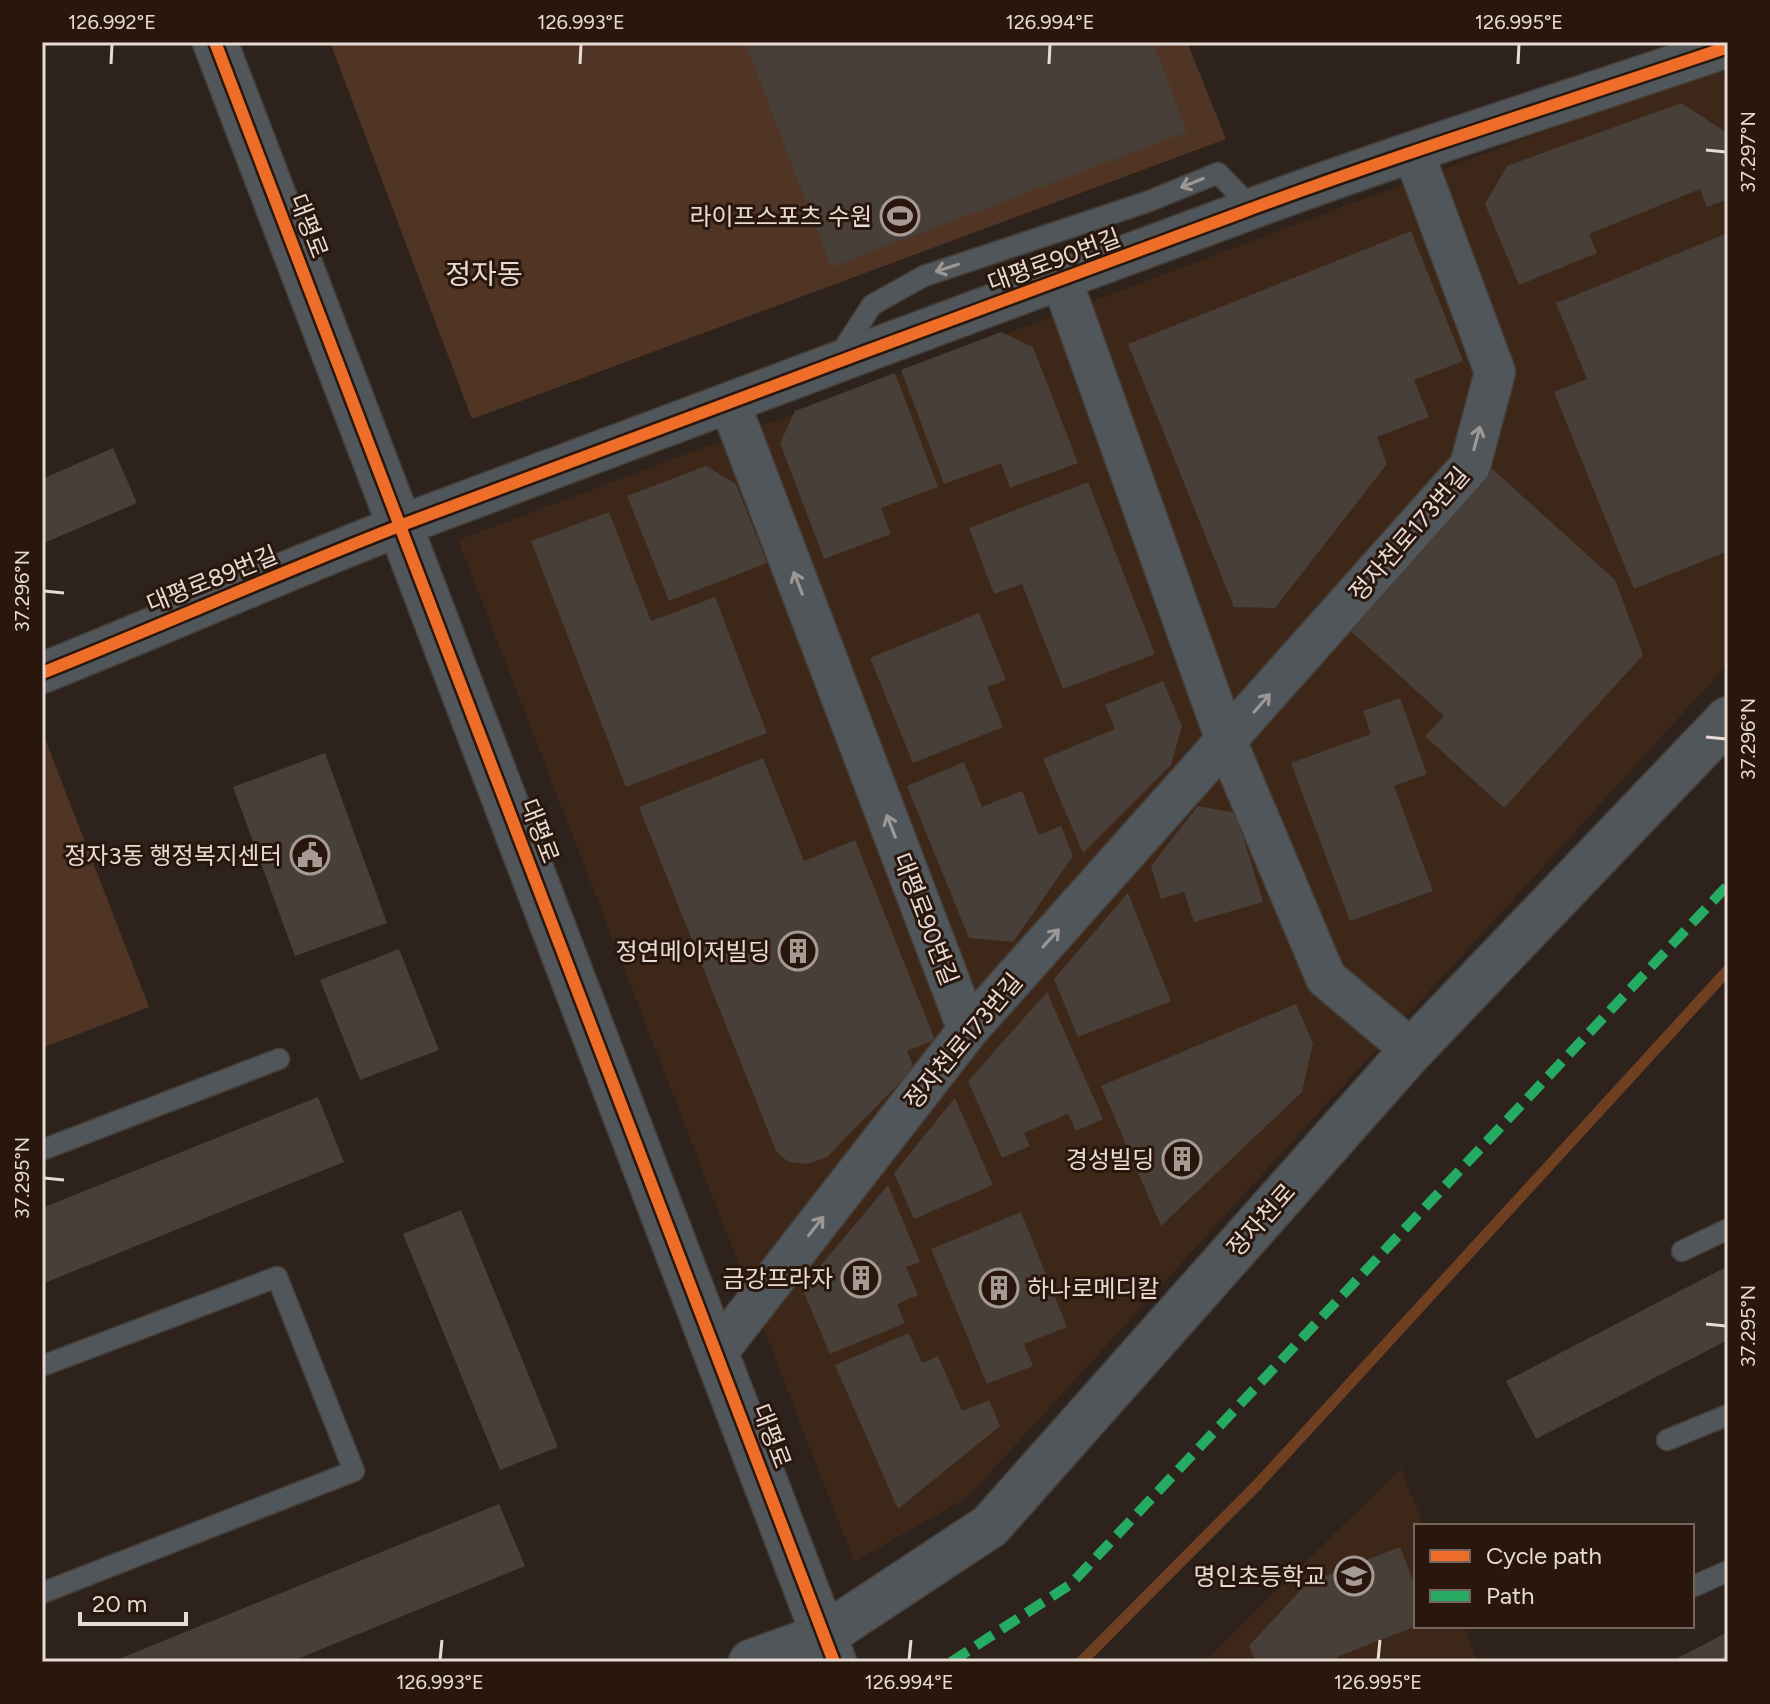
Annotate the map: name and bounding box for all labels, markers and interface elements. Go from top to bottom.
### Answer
text: 126.992°E [68,10,156,34]
text: 126.993°E [537,10,625,34]
text: 126.994°E [1005,10,1095,34]
text: 126.995°E [1475,10,1563,34]
text: 37.297°N [1736,111,1760,193]
one-way arrow [1180,177,1205,192]
street label: 대평로 [284,190,334,262]
sports icon: 라이프스포츠 수원 [879,195,921,237]
place label: 라이프스포츠 수원 [689,202,872,231]
street label: 대평로90번길 [984,223,1124,297]
district label: 정자동 [445,257,523,291]
one-way arrow [934,262,959,277]
one-way arrow [1471,426,1486,452]
street label: 정자천로173번길 [1343,461,1475,607]
street label: 대평로89번길 [142,540,282,618]
text: 37.296°N [10,550,34,632]
one-way arrow [790,571,804,596]
one-way arrow [1253,693,1271,713]
text: 37.296°N [1736,698,1760,780]
street label: 대평로 [515,795,565,867]
one-way arrow [883,814,897,839]
public building icon: 정자3동 행정복지센터 [289,834,331,876]
place label: 정자3동 행정복지센터 [64,841,282,870]
street label: 대평로90번길 [887,849,965,989]
one-way arrow [1042,929,1060,949]
building icon: 정연메이저빌딩 [777,930,819,972]
place label: 정연메이저빌딩 [615,937,770,966]
street label: 정자천로173번길 [898,967,1028,1115]
text: 37.295°N [10,1137,34,1219]
building icon: 경성빌딩 [1161,1138,1203,1180]
place label: 경성빌딩 [1066,1145,1154,1174]
street label: 정자천로 [1221,1177,1301,1263]
one-way arrow [807,1216,824,1237]
building icon: 금강프라자 [840,1257,882,1299]
place label: 금강프라자 [723,1264,833,1293]
building icon: 하나로메디칼 [978,1267,1020,1309]
place label: 하나로메디칼 [1027,1274,1159,1303]
text: 37.295°N [1736,1285,1760,1367]
street label: 대평로 [747,1400,797,1472]
legend [1414,1524,1694,1628]
text: Cycle path [1486,1541,1602,1570]
school or university icon: 명인초등학교 [1333,1555,1375,1597]
place label: 명인초등학교 [1194,1562,1326,1591]
scale bar [80,1576,186,1626]
text: Path [1486,1581,1534,1610]
text: 20 m [92,1589,147,1618]
text: 126.993°E [396,1670,484,1694]
text: 126.994°E [864,1670,954,1694]
text: 126.995°E [1334,1670,1422,1694]

